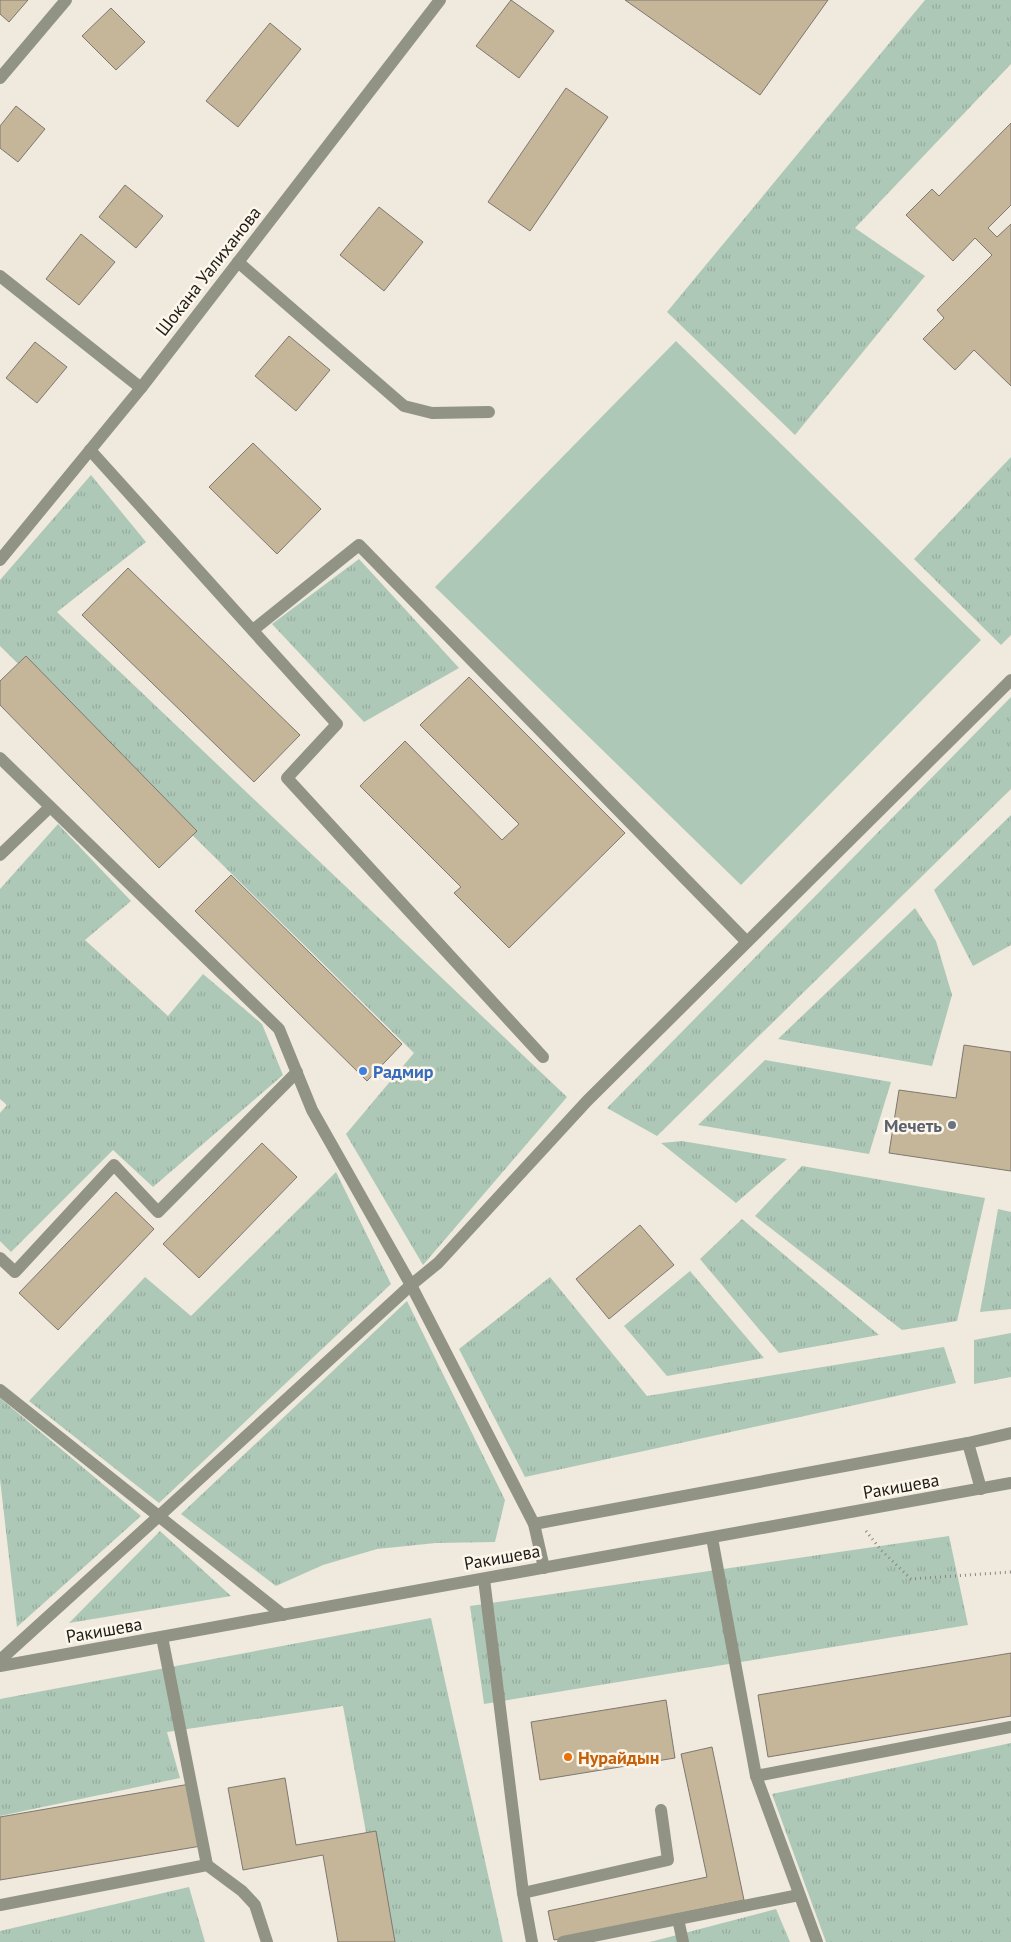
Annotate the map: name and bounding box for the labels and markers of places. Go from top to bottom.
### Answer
place label: Радмир [373,1060,434,1083]
marker: Радмир [357,1065,369,1077]
place label: Мечеть [884,1114,942,1137]
marker: Мечеть [946,1119,958,1131]
place label: Нурайдын [578,1746,659,1769]
marker: Нурайдын [562,1751,574,1763]

